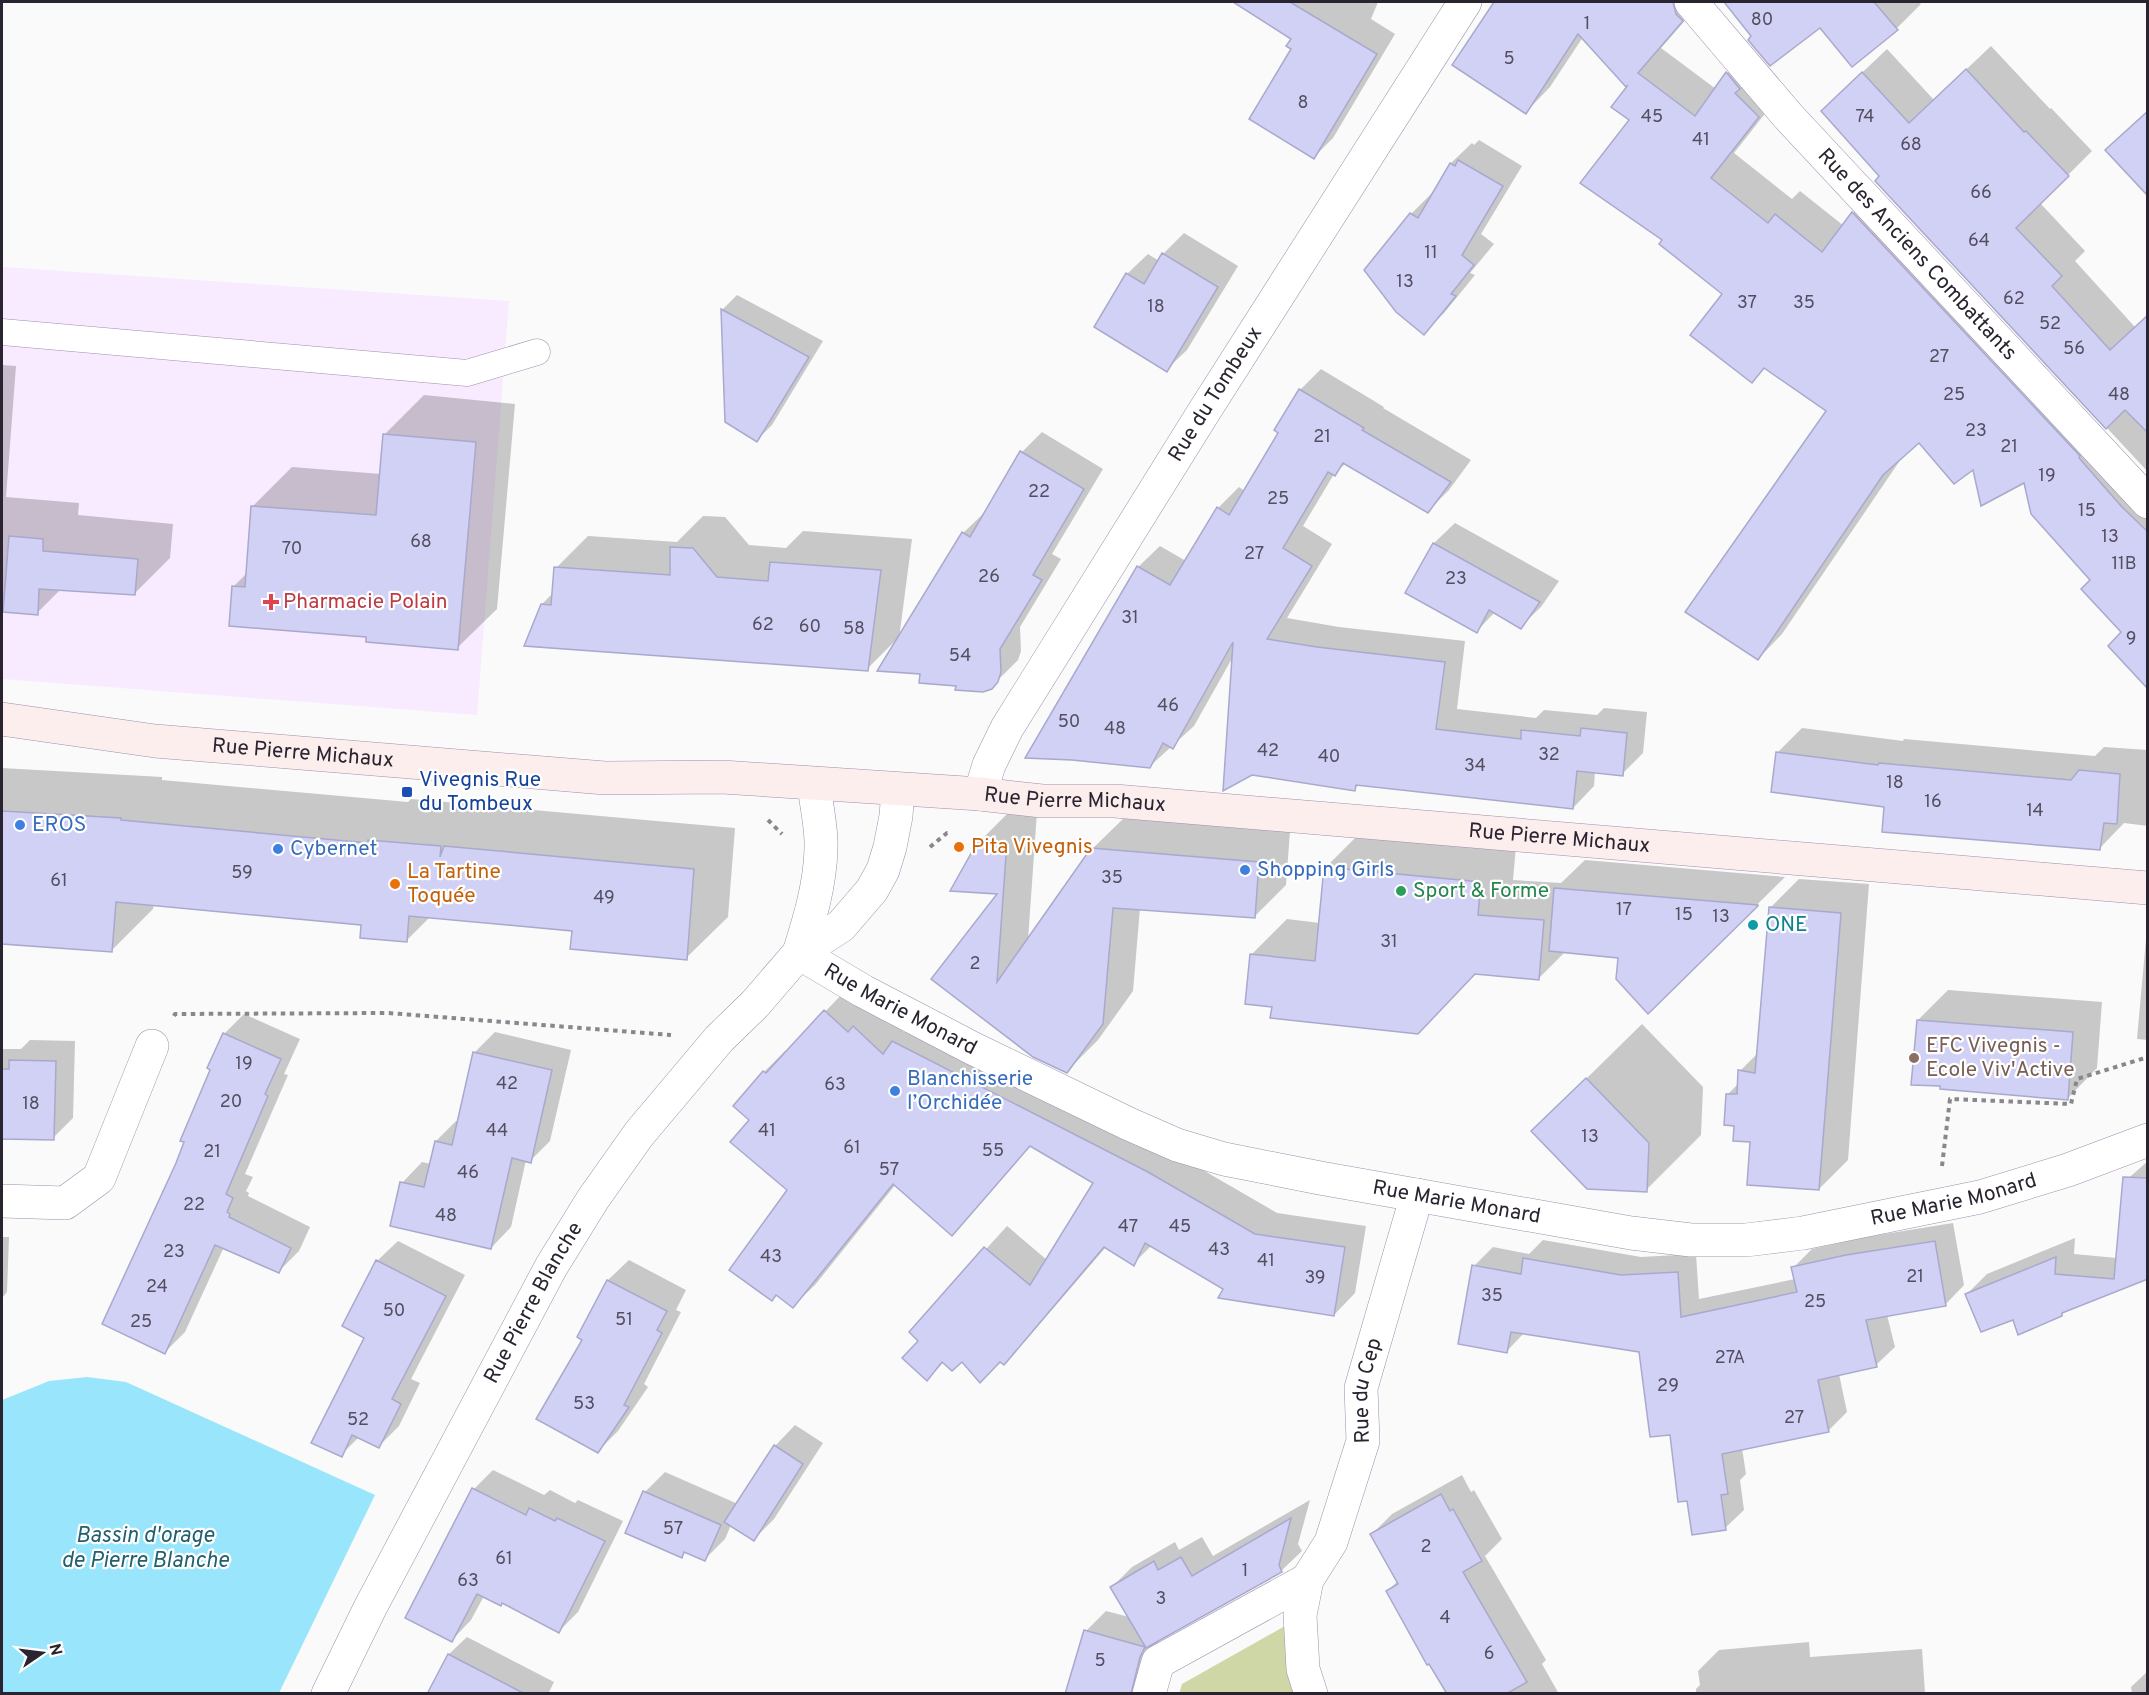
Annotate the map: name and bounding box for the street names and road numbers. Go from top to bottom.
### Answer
street label: Rue des Anciens Combattants [1812,143,2023,366]
street label: Rue du Tombeux [1162,321,1268,467]
street label: Rue Pierre Michaux [211,732,395,774]
street label: Rue Pierre Michaux [983,781,1167,819]
street label: Rue Pierre Michaux [1467,817,1651,860]
street label: Rue Marie Monard [819,957,981,1062]
street label: Rue Marie Monard [1868,1167,2040,1232]
street label: Rue Marie Monard [1371,1174,1543,1230]
street label: Rue Pierre Blanche [478,1217,589,1388]
street label: Rue du Cep [1347,1335,1388,1444]

